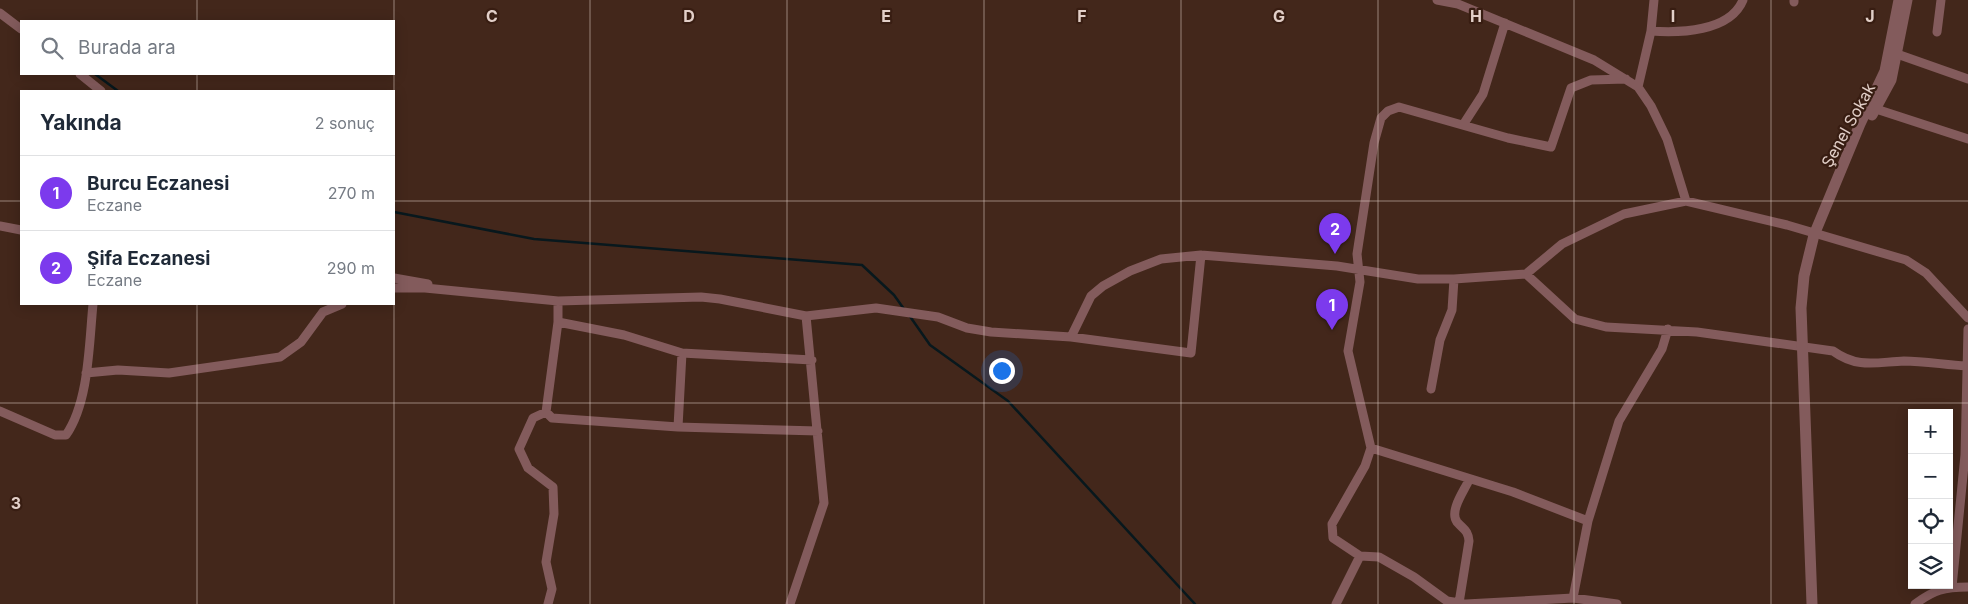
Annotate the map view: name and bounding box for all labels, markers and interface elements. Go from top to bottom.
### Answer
text: C [486,6,498,26]
text: D [683,6,695,26]
text: E [881,6,891,26]
text: F [1077,6,1087,26]
text: G [1273,6,1285,26]
text: H [1470,6,1482,26]
text: I [1671,6,1675,26]
text: J [1865,6,1875,26]
search box [20,20,395,75]
icon: search [38,34,66,62]
text: Burada ara [78,36,176,59]
street label: Şenel Sokak [1817,79,1879,171]
text: Yakında [40,110,122,135]
text: 2 sonuç [315,113,375,133]
text: Burcu Eczanesi [87,172,229,195]
text: 1 [53,183,59,203]
text: 270 m [328,183,375,203]
text: Eczane [87,195,142,215]
pin: 2 [1319,213,1351,254]
text: Şifa Eczanesi [87,247,211,270]
text: 2 [51,258,61,278]
text: 290 m [327,258,375,278]
text: Eczane [87,270,142,290]
pin: 1 [1316,289,1348,330]
your location [989,358,1015,384]
map controls [1908,409,1953,589]
button: + [1908,409,1953,454]
button: − [1908,454,1953,499]
text: 3 [11,493,21,513]
button: locate [1908,499,1953,544]
button: layers [1908,544,1953,589]

